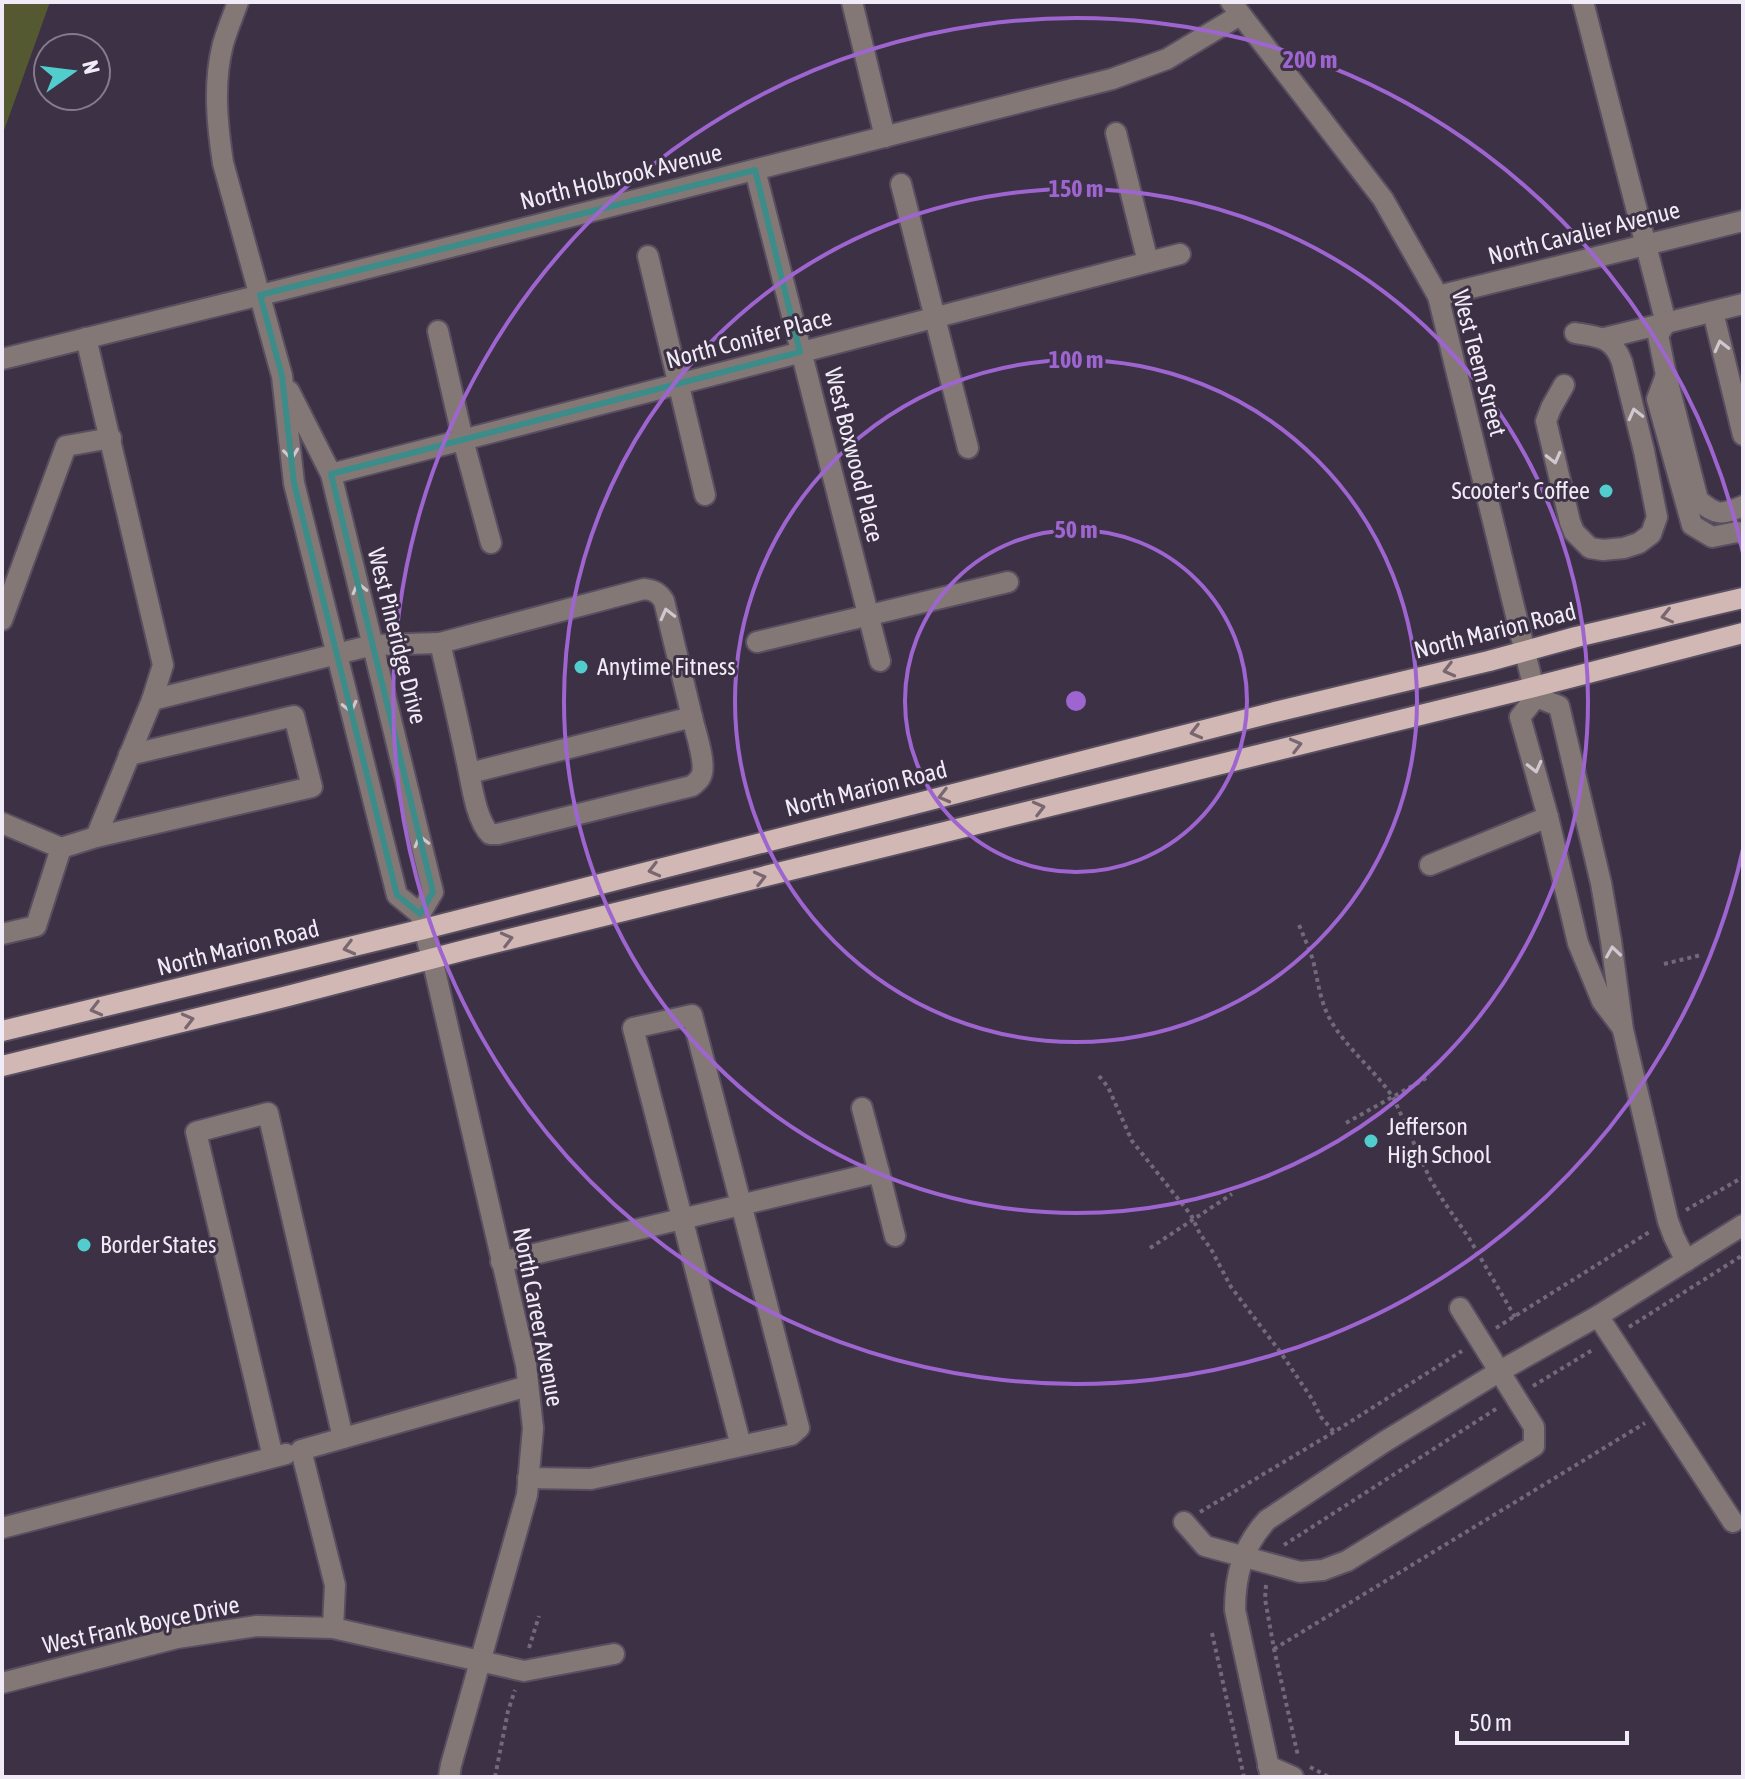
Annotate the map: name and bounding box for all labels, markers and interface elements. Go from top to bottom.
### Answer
north arrow [32,32,112,112]
text: 200 m [1283,46,1337,73]
text: N [77,58,106,77]
street label: North Holbrook Avenue [517,138,725,215]
text: 150 m [1049,175,1103,202]
street label: North Cavalier Avenue [1485,196,1682,269]
street label: West Teem Street [1447,287,1512,439]
street label: North Conifer Place [663,303,835,374]
one-way arrow [1714,340,1731,353]
text: 100 m [1049,346,1103,373]
street label: West Boxwood Place [820,365,889,545]
one-way arrow [1627,408,1644,422]
one-way arrow [282,447,299,461]
one-way arrow [1545,450,1562,464]
place label: Scooter's Coffee [1451,477,1590,504]
marker: Scooter's Coffee [1597,482,1615,500]
text: 50 m [1054,516,1098,543]
street label: West Pineridge Drive [363,545,432,727]
one-way arrow [351,582,368,596]
street label: North Marion Road [1411,597,1579,664]
one-way arrow [1661,606,1674,623]
one-way arrow [659,607,676,621]
place label: Anytime Fitness [597,653,736,680]
marker: Anytime Fitness [572,658,590,676]
one-way arrow [1442,661,1456,678]
centre of rings [1062,687,1090,715]
one-way arrow [341,699,358,713]
one-way arrow [1190,723,1204,740]
one-way arrow [1288,737,1302,754]
street label: North Marion Road [782,755,950,822]
one-way arrow [1526,760,1543,774]
one-way arrow [938,787,952,804]
one-way arrow [1032,800,1046,817]
one-way arrow [413,834,430,848]
one-way arrow [647,861,661,878]
one-way arrow [753,870,766,887]
street label: North Marion Road [154,914,322,981]
one-way arrow [500,932,514,949]
one-way arrow [342,938,356,955]
one-way arrow [1605,945,1622,959]
one-way arrow [89,999,103,1016]
one-way arrow [181,1013,195,1030]
place label: Jefferson High School [1387,1113,1492,1168]
marker: Jefferson High School [1362,1132,1380,1150]
street label: North Career Avenue [508,1225,569,1409]
place label: Border States [100,1231,217,1258]
marker: Border States [75,1236,93,1254]
street label: West Frank Boyce Drive [40,1590,242,1659]
scale bar [1457,1695,1627,1745]
text: 50 m [1469,1709,1512,1736]

